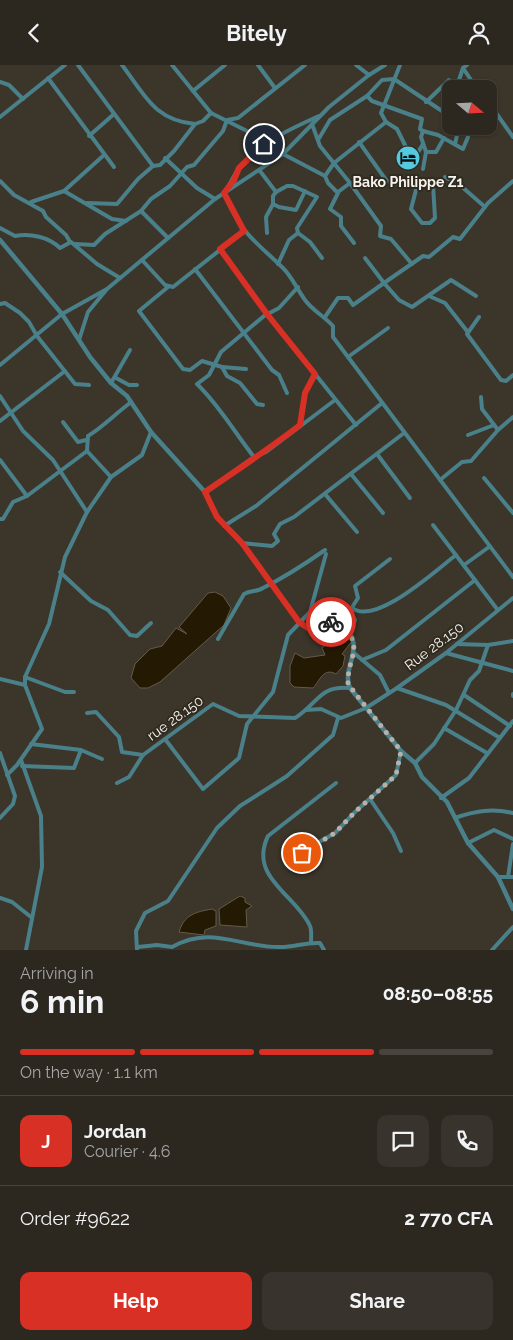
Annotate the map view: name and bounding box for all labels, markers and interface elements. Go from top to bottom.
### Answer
icon: back [20,19,48,47]
icon: person [465,19,493,47]
text: Bitely [226,20,287,46]
north arrow [442,80,498,135]
map controls [442,80,497,135]
pin [243,123,285,165]
icon: home [250,130,278,158]
hotel icon: Bako Philippe Z1 [395,145,421,171]
place label: Bako Philippe Z1 [353,174,463,190]
courier [306,597,356,647]
icon: bike [317,608,345,636]
street label: Rue 28.150 [401,619,467,673]
street label: rue 28.150 [144,692,206,744]
pin [281,832,323,874]
icon: bag [288,839,316,867]
text: Arriving in [20,964,94,983]
text: 08:50–08:55 [383,982,493,1004]
text: 6 min [20,983,104,1020]
text: On the way · 1.1 km [20,1063,158,1082]
button: chat [377,1115,429,1167]
button: phone [441,1115,493,1167]
text: Jordan [84,1120,147,1142]
text: J [41,1130,51,1152]
text: Courier · 4.6 [84,1142,170,1161]
text: Order #9622 [20,1207,130,1229]
text: 2 770 CFA [404,1207,493,1229]
button: Help [20,1272,252,1330]
button: Share [262,1272,493,1330]

